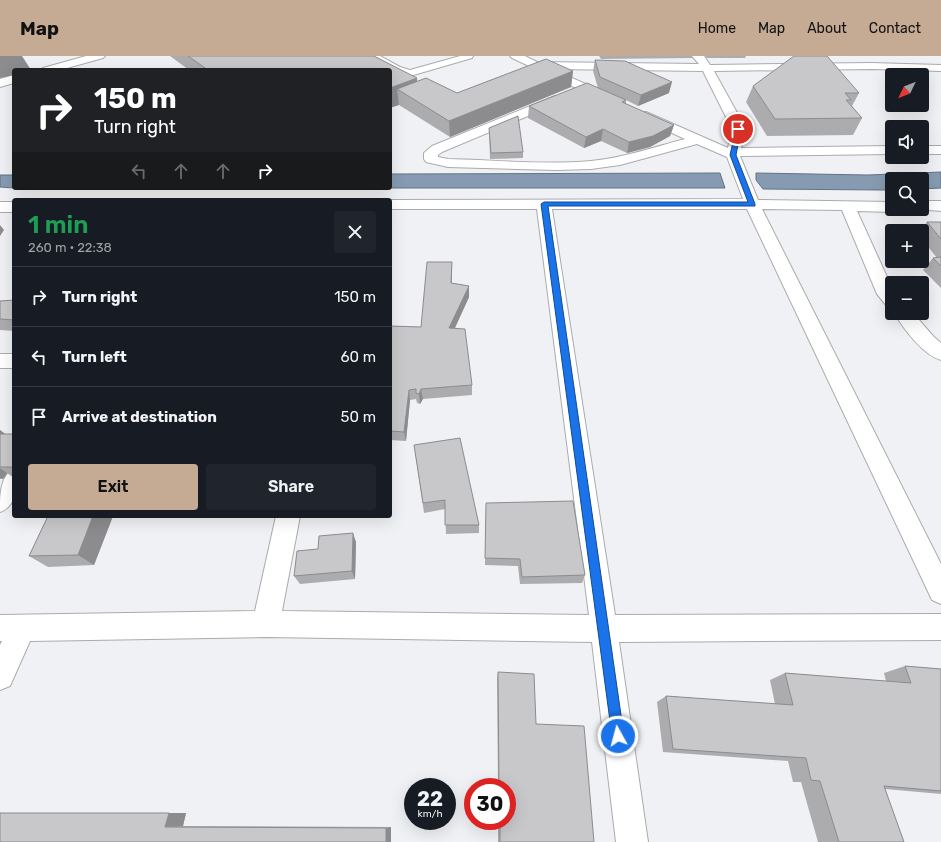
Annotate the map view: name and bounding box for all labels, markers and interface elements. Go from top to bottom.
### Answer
text: Map [20,17,59,40]
text: Home [698,20,736,37]
text: Map [758,20,785,37]
text: About [807,20,847,37]
text: Contact [869,20,921,37]
north arrow [885,68,929,112]
map controls [885,68,929,320]
text: 150 m [94,82,177,115]
icon: right [28,84,80,136]
pin [721,112,755,146]
text: Turn right [94,116,176,138]
icon: arrive [727,118,749,140]
button: sound [885,120,929,164]
icon: left [128,160,150,182]
icon: ahead [170,160,192,182]
icon: ahead [212,160,234,182]
icon: right [254,160,276,182]
button: search [885,172,929,216]
text: 1 min [28,211,88,239]
button: close [334,211,376,253]
button: + [885,224,929,268]
text: 260 m · 22:38 [28,240,112,255]
button: − [885,276,929,320]
icon: right [28,286,50,308]
text: Turn right [62,288,137,306]
text: 150 m [334,288,376,306]
icon: left [28,346,50,368]
text: Turn left [62,348,127,366]
text: 60 m [340,348,376,366]
icon: arrive [28,406,50,428]
text: Arrive at destination [62,408,217,426]
text: 50 m [341,408,376,426]
button: Exit [28,464,198,510]
button: Share [206,464,376,510]
position arrow [597,715,639,757]
speed limit sign: 30 [464,778,516,830]
text: 22 [417,787,443,811]
text: km/h [418,808,442,820]

